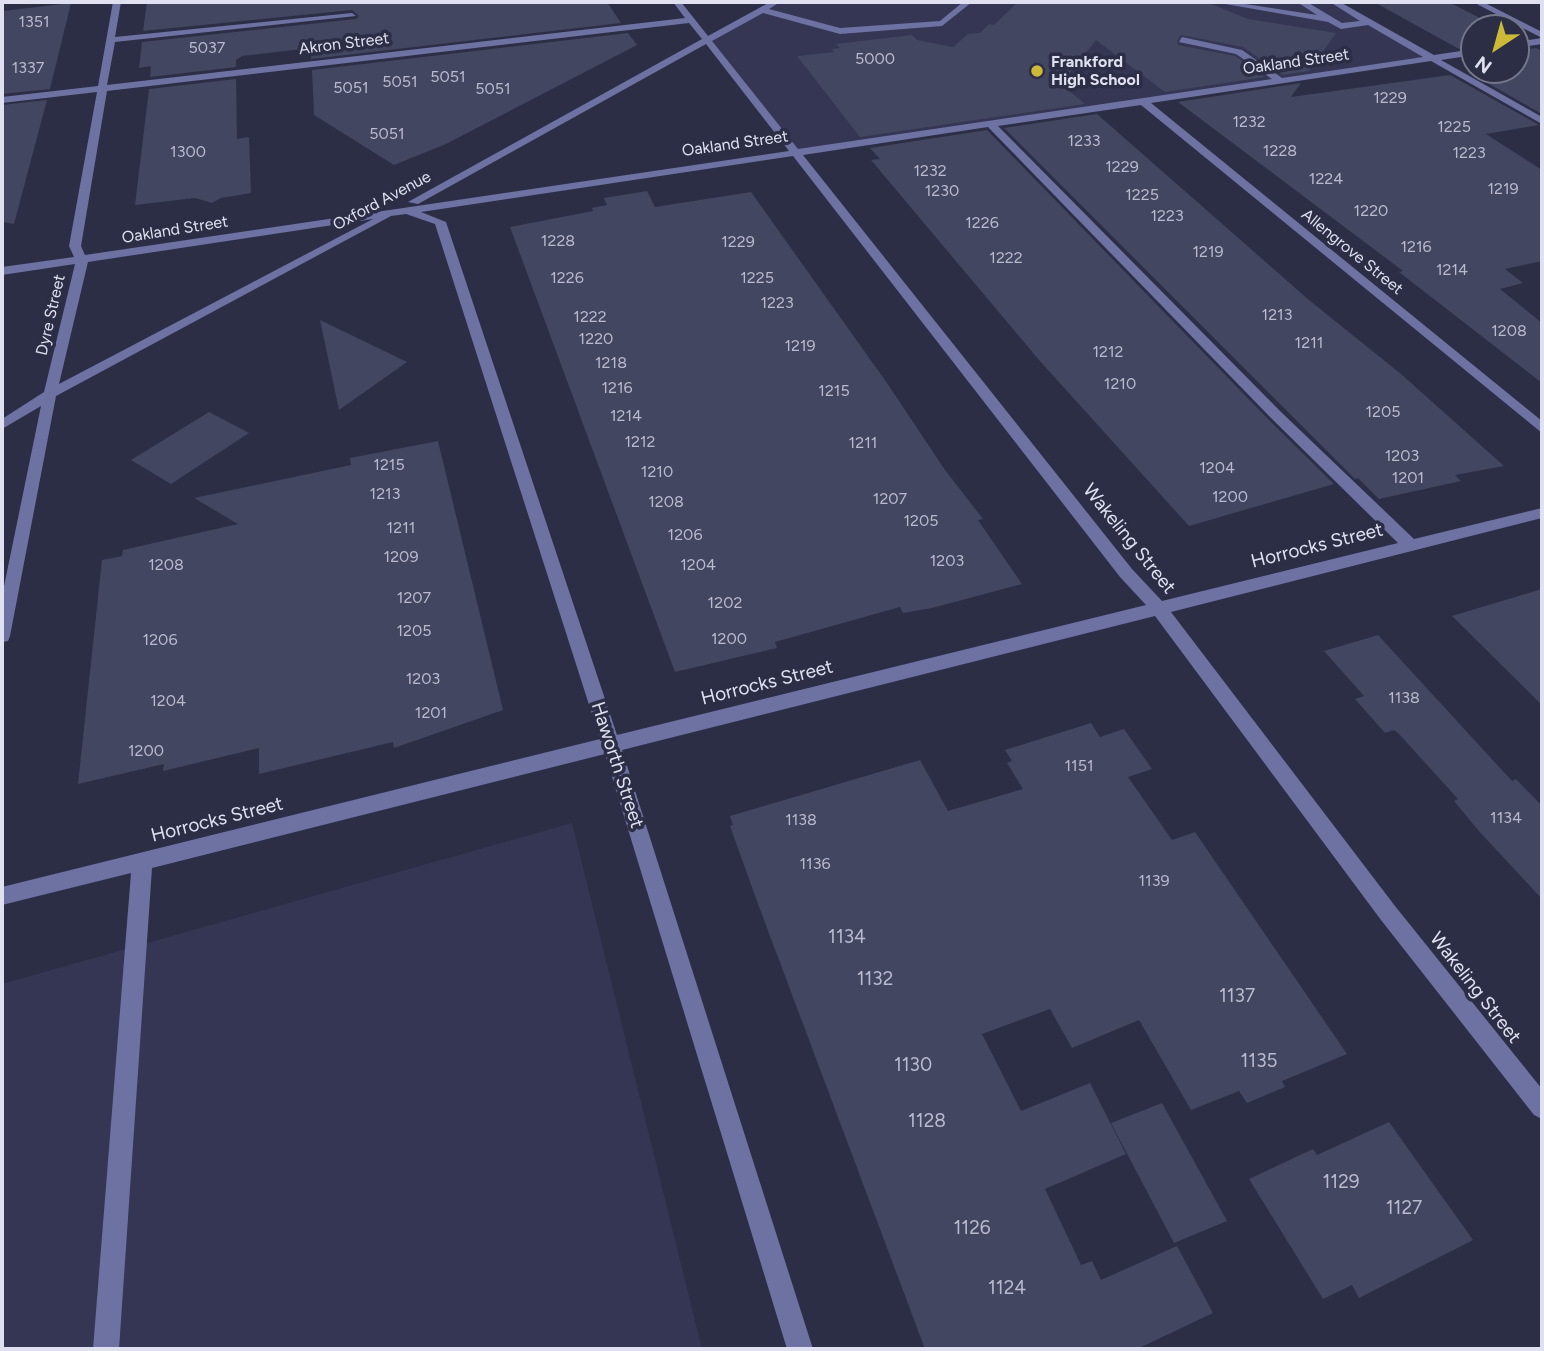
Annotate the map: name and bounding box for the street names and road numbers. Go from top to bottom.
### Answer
street label: Akron Street [298,29,390,59]
street label: Oakland Street [1242,45,1350,79]
street label: Oakland Street [681,127,789,161]
street label: Oxford Avenue [330,167,434,235]
street label: Allengrove Street [1297,205,1407,299]
street label: Oakland Street [121,212,229,248]
street label: Dyre Street [32,273,70,357]
street label: Wakeling Street [1078,479,1180,599]
street label: Horrocks Street [1249,519,1385,573]
street label: Horrocks Street [699,656,835,710]
street label: Haworth Street [586,699,648,831]
street label: Horrocks Street [149,793,285,847]
street label: Wakeling Street [1425,928,1525,1048]

